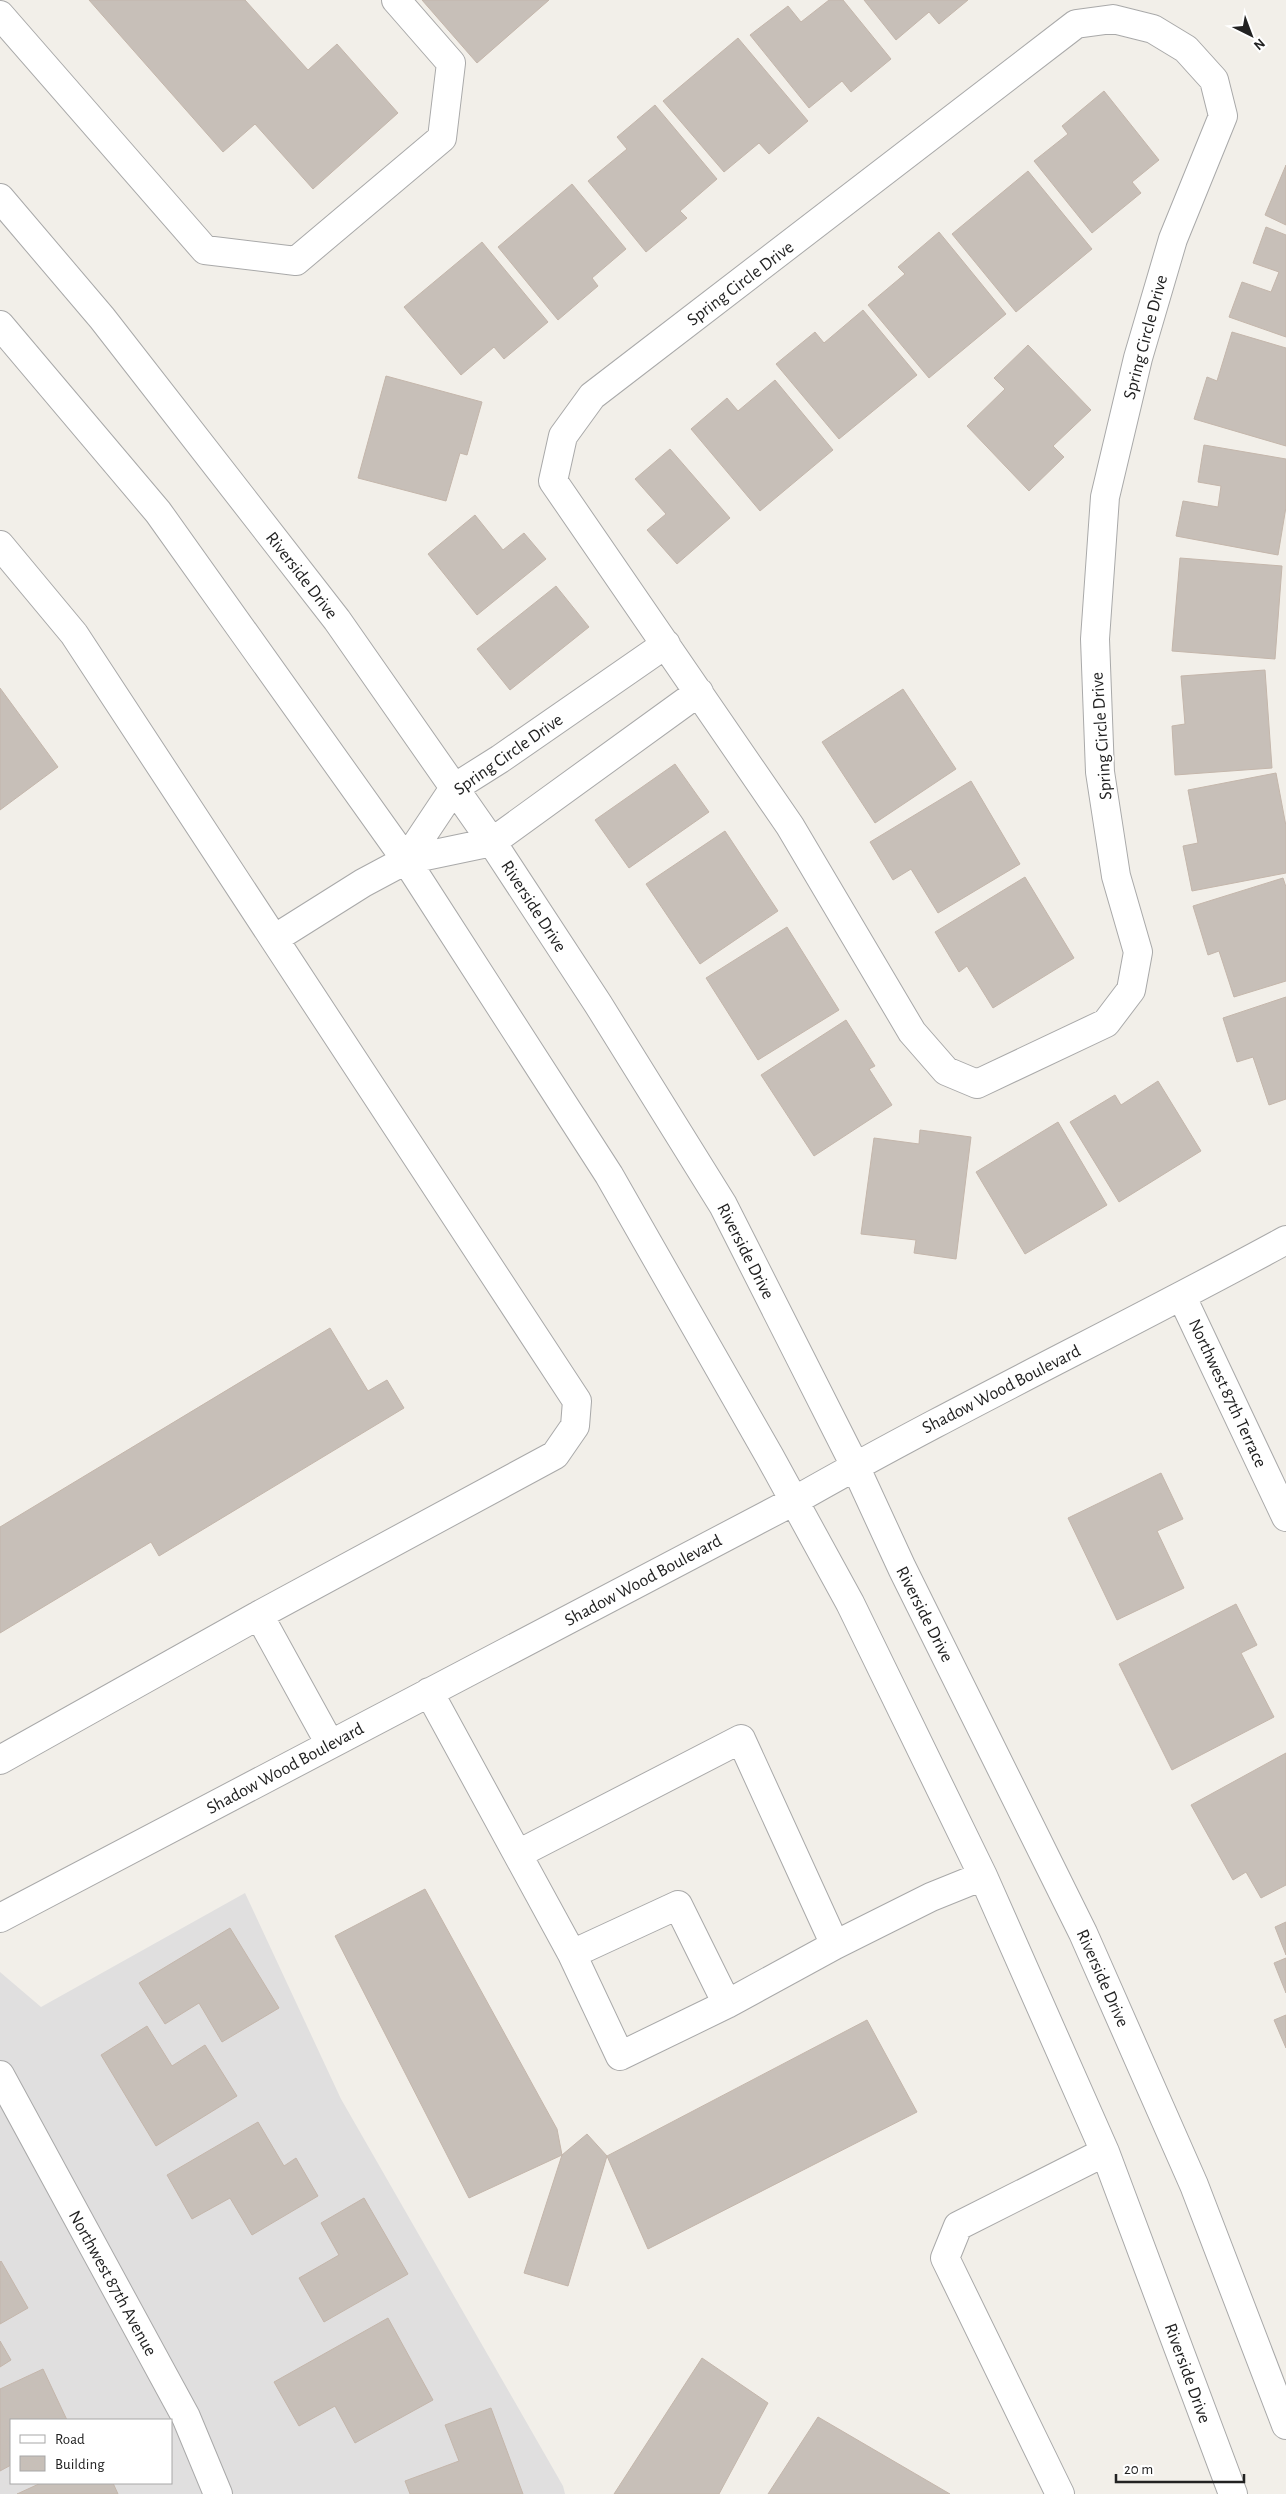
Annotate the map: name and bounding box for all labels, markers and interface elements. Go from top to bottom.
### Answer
north arrow [1226,10,1276,60]
text: N [1251,35,1267,52]
street label: Spring Circle Drive [684,238,797,330]
street label: Spring Circle Drive [1121,273,1171,402]
street label: Riverside Drive [262,529,341,622]
street label: Spring Circle Drive [1089,671,1115,801]
street label: Spring Circle Drive [451,711,566,799]
street label: Riverside Drive [497,858,569,955]
street label: Riverside Drive [713,1201,777,1302]
street label: Northwest 87th Terrace [1185,1316,1269,1471]
street label: Shadow Wood Boulevard [919,1342,1084,1438]
street label: Shadow Wood Boulevard [562,1532,725,1630]
street label: Riverside Drive [892,1564,956,1665]
street label: Shadow Wood Boulevard [204,1720,367,1818]
street label: Riverside Drive [1073,1927,1132,2030]
street label: Northwest 87th Avenue [65,2208,160,2359]
street label: Riverside Drive [1161,2321,1213,2426]
legend [10,2419,172,2484]
text: Road [55,2432,85,2447]
scale bar [1116,2452,1244,2484]
text: Building [55,2457,105,2472]
text: 20 m [1124,2462,1153,2477]

